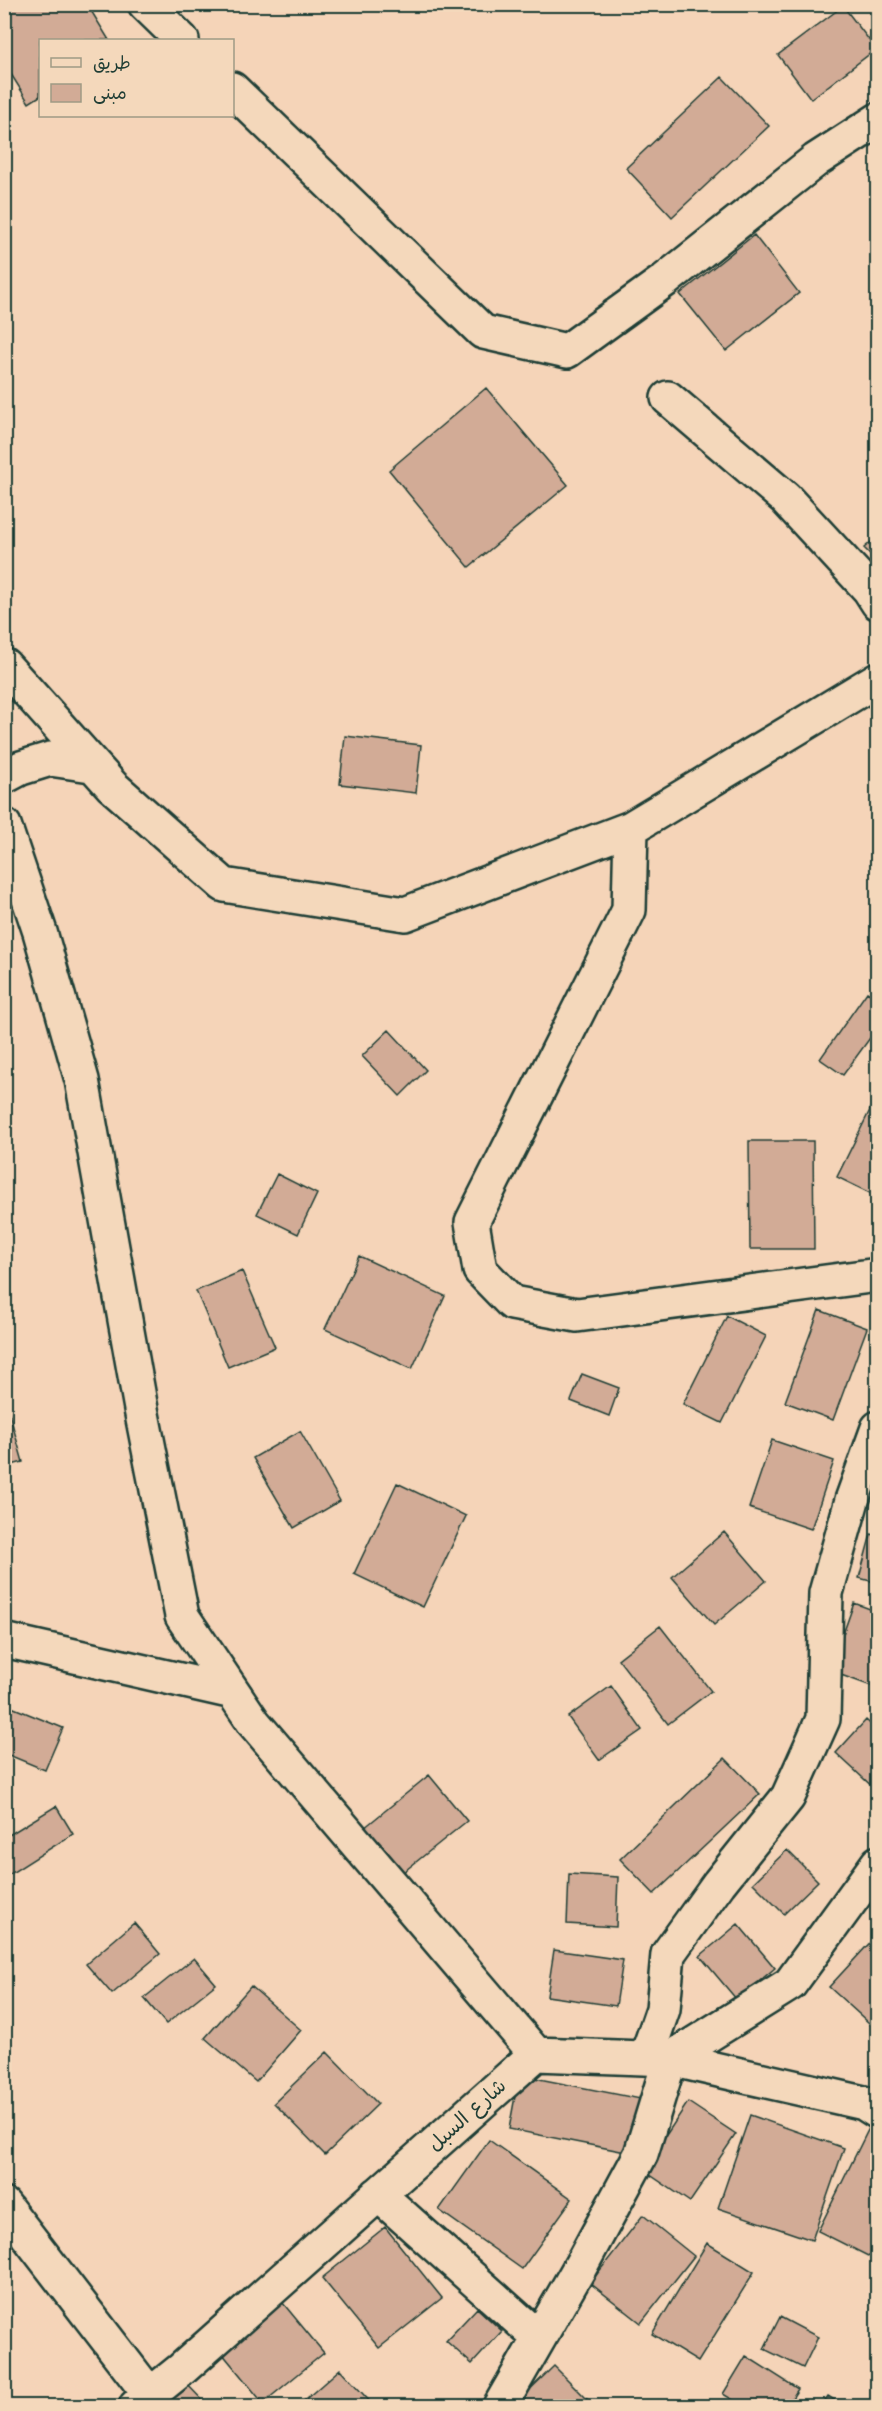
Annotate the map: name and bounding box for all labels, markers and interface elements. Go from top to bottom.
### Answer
legend [39,39,234,117]
text: طريق [93,53,131,74]
text: مبنى [93,83,127,104]
street label: شارع السبل [423,2074,512,2157]

